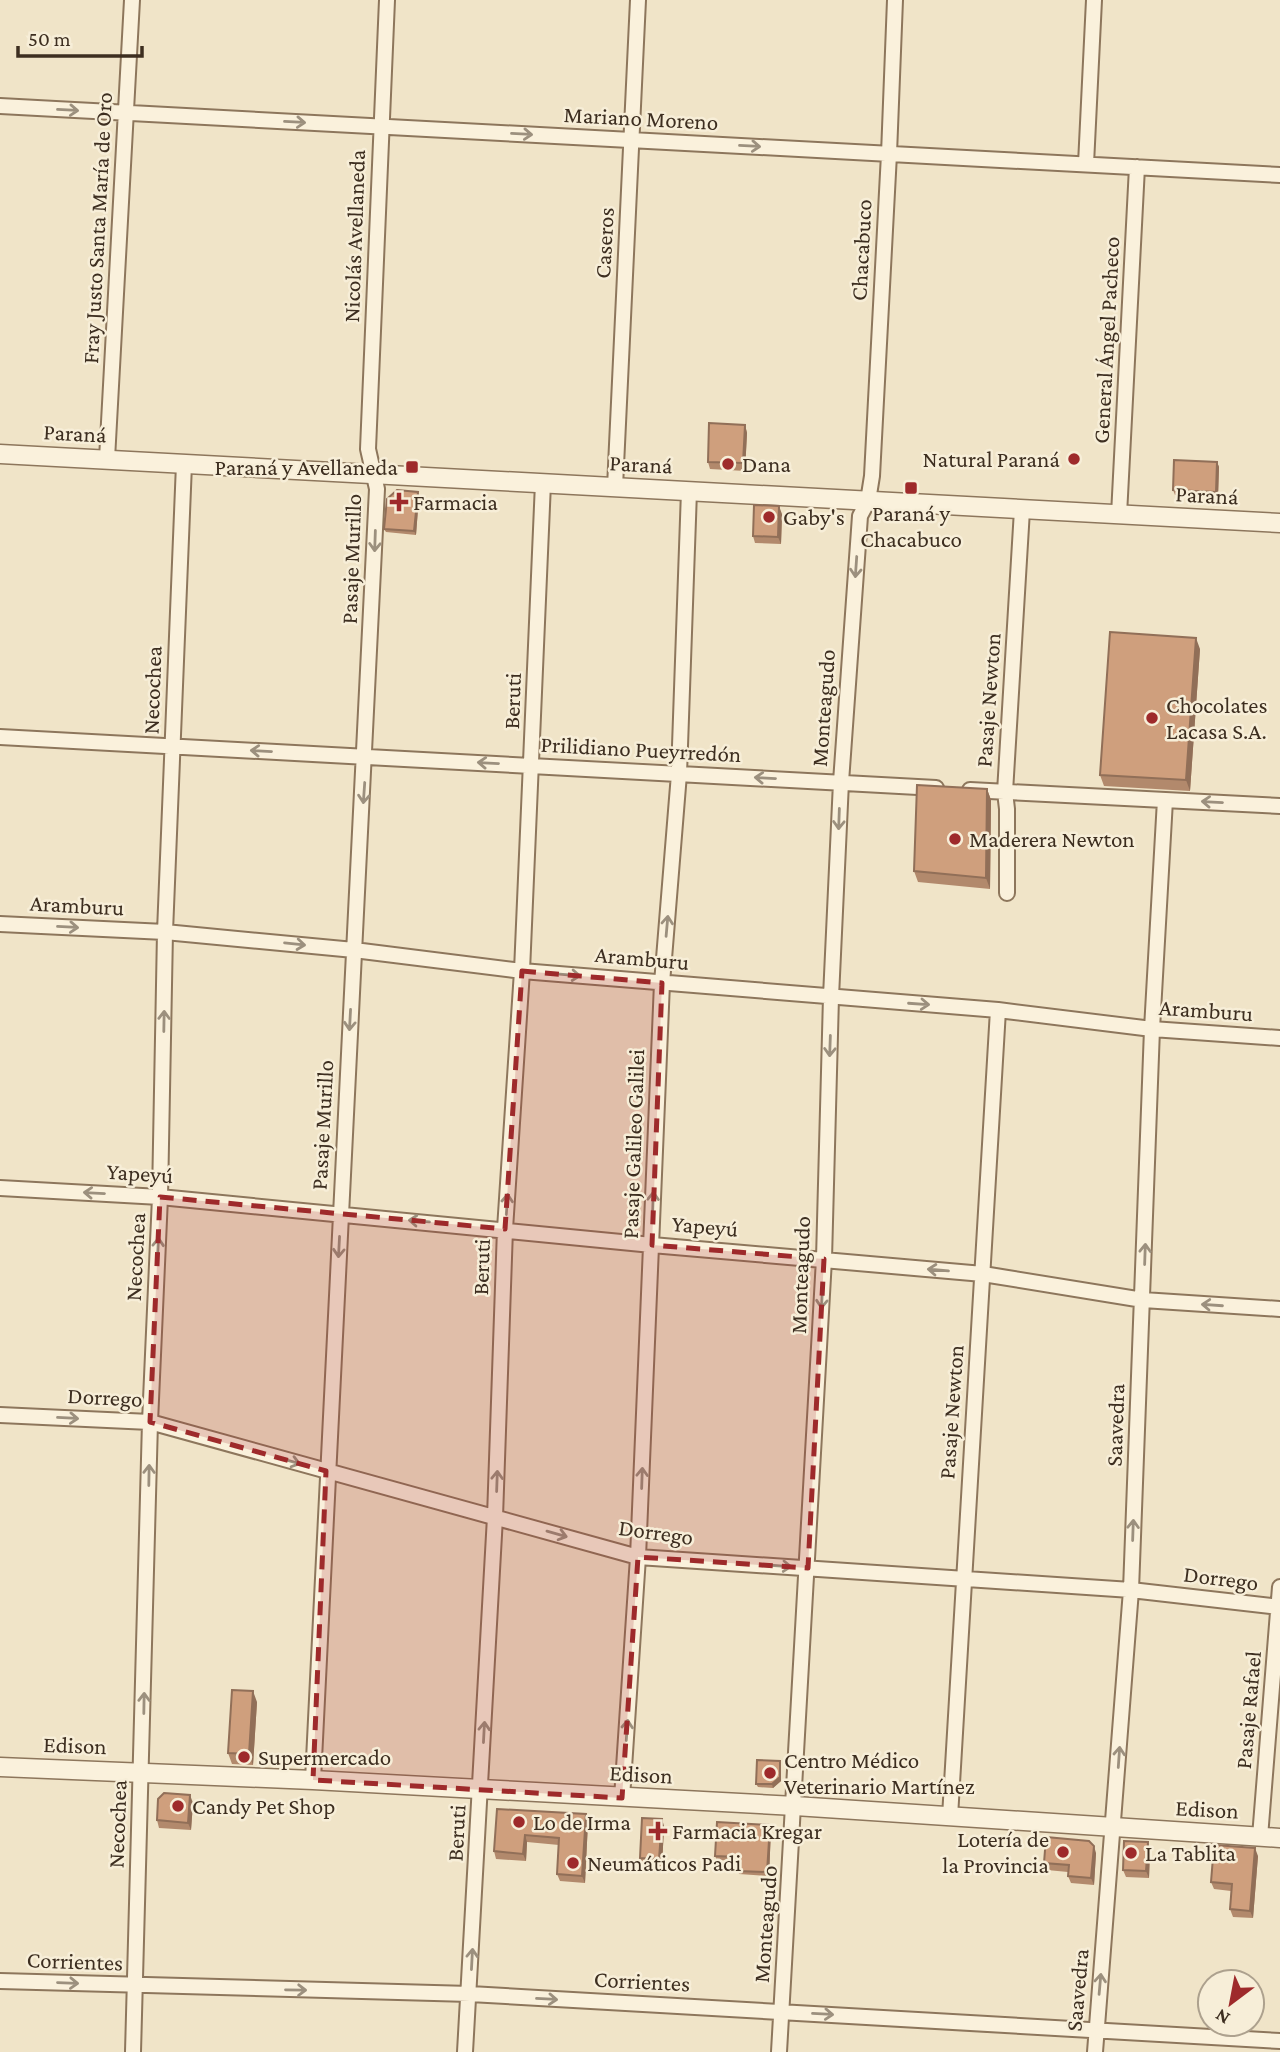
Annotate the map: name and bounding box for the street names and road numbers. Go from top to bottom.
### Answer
street label: Fray Justo Santa María de Oro [77,92,117,364]
street label: Mariano Moreno [563,101,719,135]
street label: Nicolás Avellaneda [338,149,370,323]
street label: Chacabuco [845,199,877,301]
street label: Caseros [589,207,619,279]
street label: General Ángel Pacheco [1088,236,1124,444]
street label: Paraná [43,418,108,448]
street label: Paraná [609,449,674,479]
street label: Paraná [1175,480,1240,510]
street label: Pasaje Murillo [336,493,366,625]
street label: Pasaje Newton [970,632,1006,768]
street label: Necochea [137,645,167,735]
street label: Monteagudo [806,648,840,768]
street label: Beruti [498,672,526,730]
street label: Prilidiano Pueyrredón [540,731,742,767]
street label: Aramburu [29,890,125,920]
street label: Aramburu [594,941,690,975]
street label: Aramburu [1158,994,1254,1026]
street label: Pasaje Galileo Galilei [617,1049,649,1239]
street label: Pasaje Murillo [306,1059,338,1191]
street label: Yapeyú [106,1158,174,1188]
street label: Yapeyú [671,1210,739,1242]
street label: Necochea [120,1212,150,1302]
street label: Monteagudo [785,1216,815,1334]
street label: Beruti [467,1238,495,1296]
street label: Pasaje Newton [933,1344,969,1480]
street label: Dorrego [67,1382,143,1412]
street label: Saavedra [1101,1383,1129,1467]
street label: Dorrego [617,1514,695,1550]
street label: Dorrego [1182,1561,1260,1595]
street label: Pasaje Rafael [1230,1650,1266,1770]
street label: Edison [43,1731,107,1759]
street label: Edison [609,1759,673,1789]
street label: Necochea [102,1779,132,1869]
street label: Edison [1175,1794,1239,1824]
street label: Beruti [442,1804,470,1862]
street label: Monteagudo [748,1864,782,1984]
street label: Corrientes [26,1946,124,1976]
street label: Saavedra [1060,1947,1094,2032]
street label: Corrientes [593,1965,691,1997]

